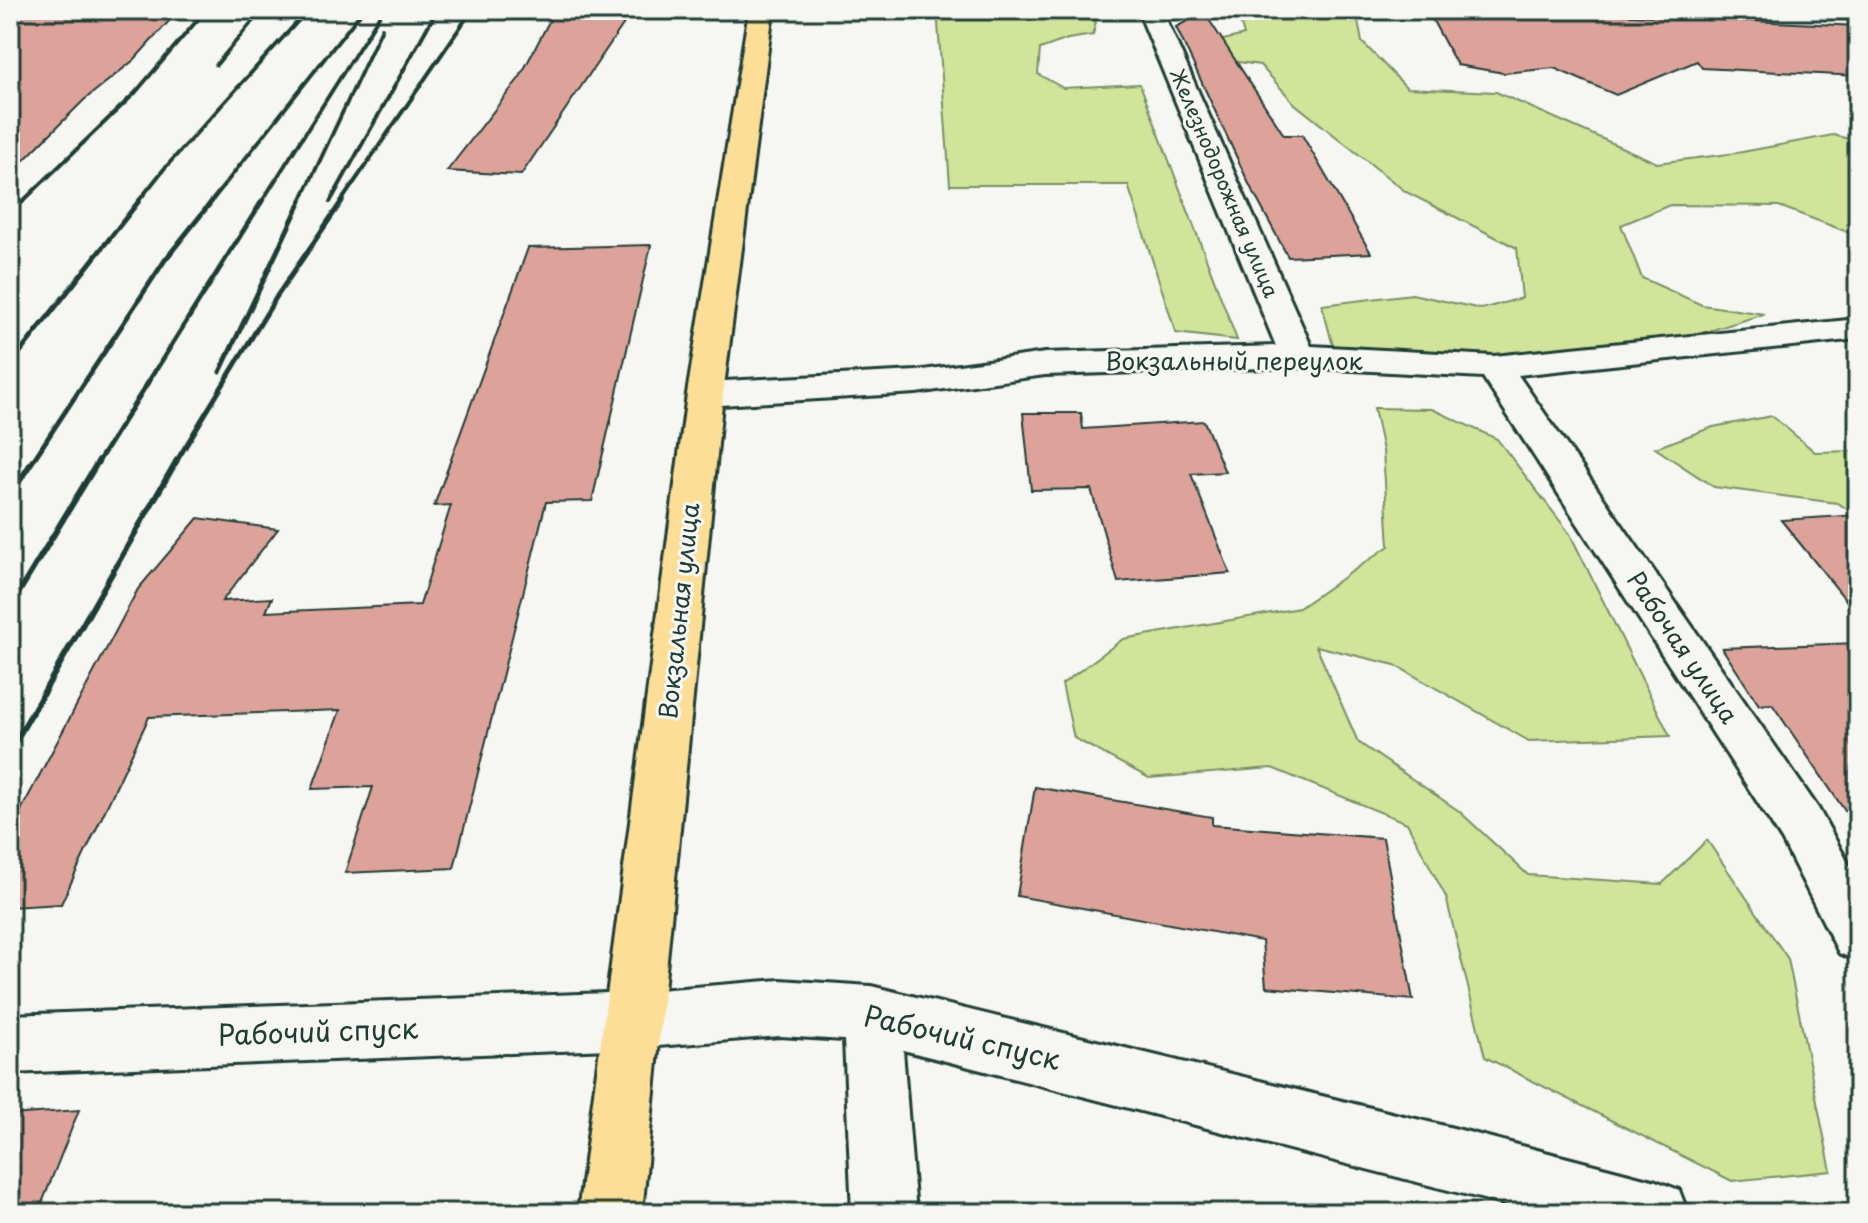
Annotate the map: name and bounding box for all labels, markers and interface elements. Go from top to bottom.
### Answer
street label: Железнодорожная улица [1163,63,1287,302]
street label: Вокзальный переулок [1105,342,1364,378]
street label: Вокзальная улица [649,501,707,721]
street label: Рабочая улица [1619,564,1748,730]
street label: Рабочий спуск [860,993,1065,1080]
street label: Рабочий спуск [217,1006,419,1055]

